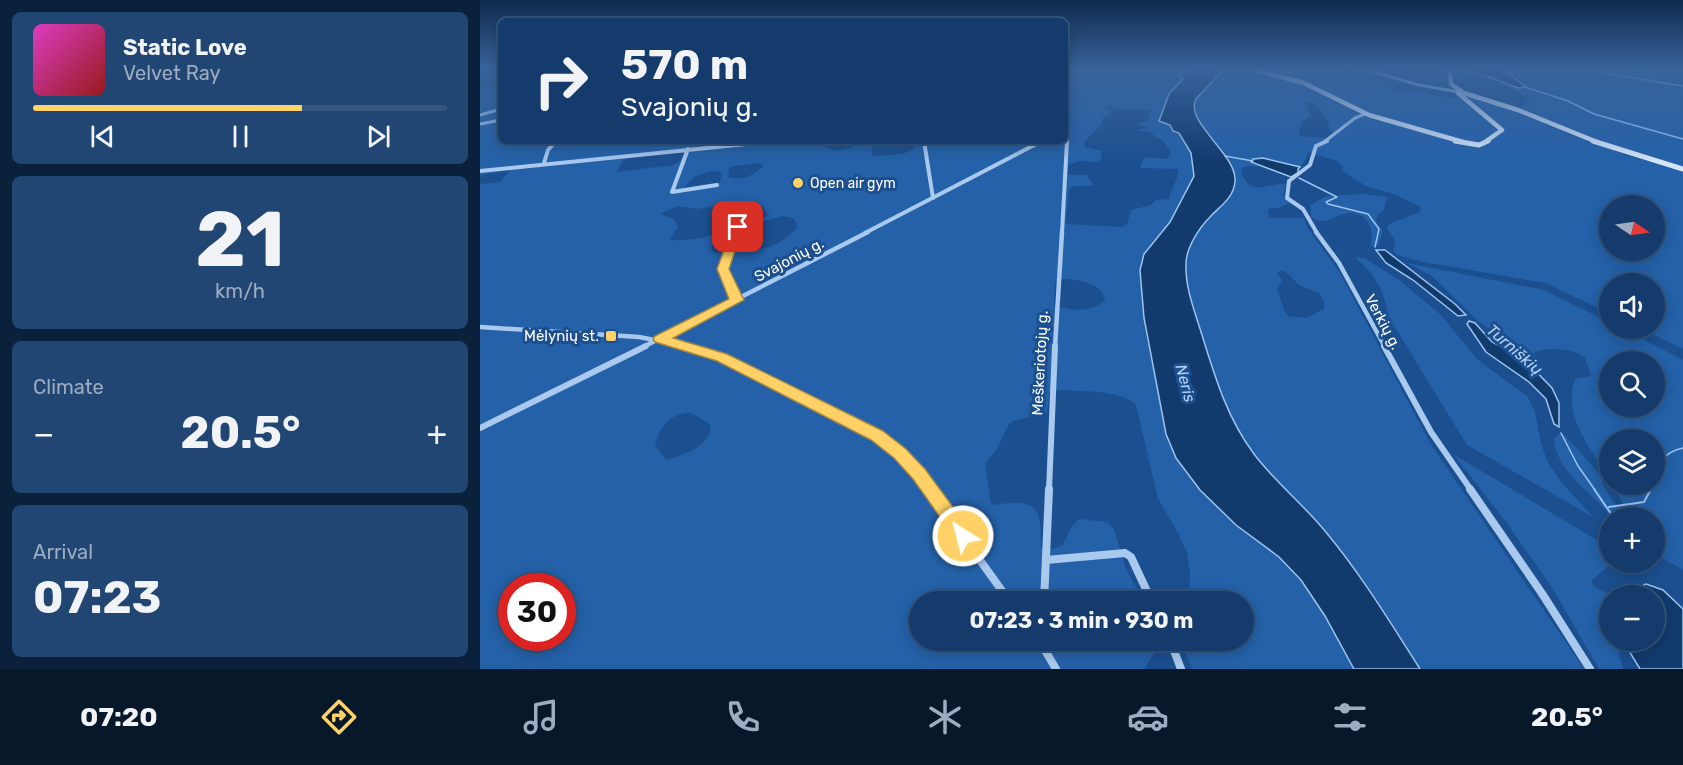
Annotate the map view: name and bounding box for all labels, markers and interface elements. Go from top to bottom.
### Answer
text: Static Love [123,34,247,61]
text: 570 m [621,40,748,90]
icon: right [522,42,600,120]
text: Velvet Ray [123,61,221,85]
text: Svajonių g. [621,91,758,123]
icon: previous [86,120,119,153]
icon: pause [224,120,257,153]
icon: next [362,120,395,153]
place label: Open air gym [810,175,896,192]
marker: Open air gym [791,176,805,190]
text: 21 [195,193,285,286]
north arrow [1599,195,1665,261]
map controls [1599,195,1665,651]
pin [712,201,763,252]
icon: arrive [721,210,754,243]
street label: Svajonių g. [751,234,827,286]
button: sound [1599,273,1665,339]
text: km/h [215,279,265,303]
street label: Verkių g. [1361,291,1405,353]
street label: Meškeriotojų g. [1028,310,1052,416]
water label: Turniškių [1483,320,1547,379]
place label: Mėlynių st. [524,327,599,345]
marker: Mėlynių st. [604,329,618,343]
button: search [1599,351,1665,417]
water label: Neris [1171,362,1200,404]
text: Climate [33,375,104,399]
text: 20.5° [181,406,300,459]
text: − [33,414,54,453]
text: + [426,414,447,453]
button: layers [1599,429,1665,495]
position arrow [931,504,995,568]
button: + [1599,507,1665,573]
text: Arrival [33,540,93,564]
text: 07:23 [33,571,161,624]
speed limit sign: 30 [498,573,576,651]
button: − [1599,585,1665,651]
text: 07:23 · 3 min · 930 m [969,607,1194,634]
icon: directions [318,696,360,738]
icon: music [520,696,562,738]
icon: phone [722,696,764,738]
icon: climate [924,696,966,738]
icon: car [1127,696,1169,738]
icon: filters [1329,696,1371,738]
text: 07:20 [80,701,158,733]
text: 20.5° [1531,701,1603,733]

